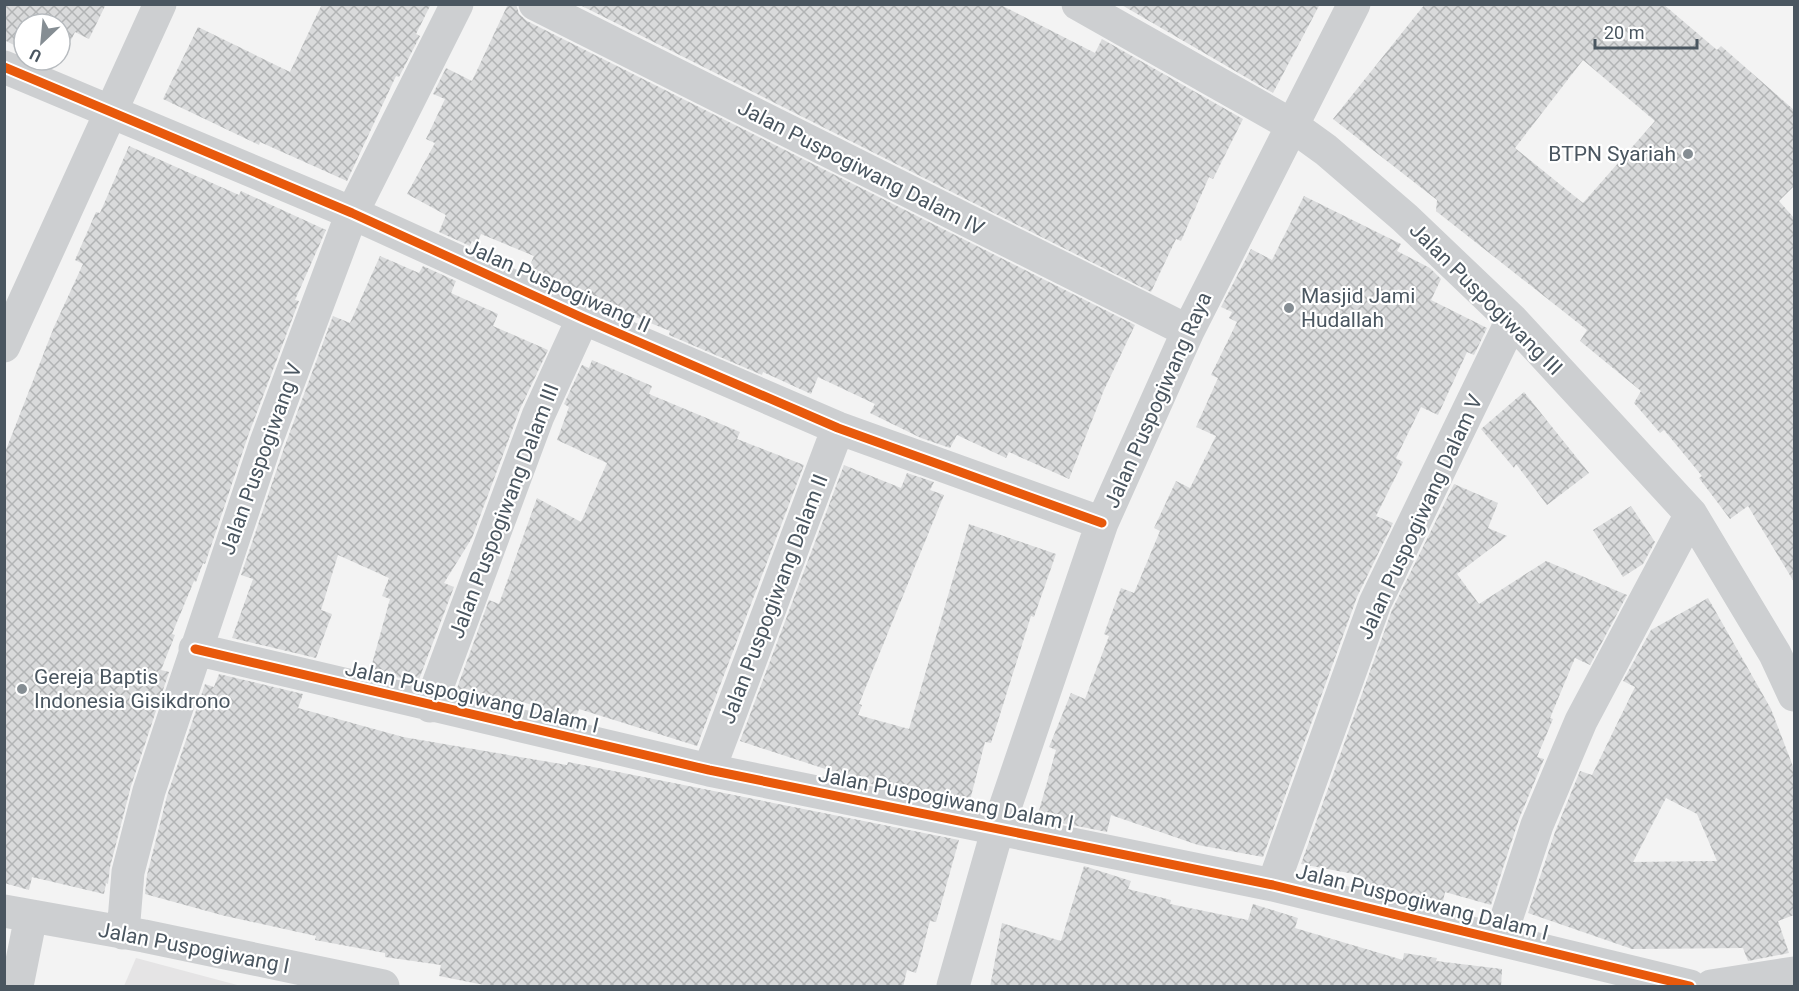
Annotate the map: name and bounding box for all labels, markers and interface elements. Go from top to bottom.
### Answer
north arrow [12,12,72,72]
scale bar [1595,12,1697,50]
text: 20 m [1604,22,1644,43]
text: U [27,44,45,66]
street label: Jalan Puspogiwang Dalam IV [734,95,989,241]
place label: BTPN Syariah [1548,142,1676,166]
marker: BTPN Syariah [1681,147,1695,161]
street label: Jalan Puspogiwang III [1405,218,1567,380]
street label: Jalan Puspogiwang II [462,234,654,338]
place label: Masjid Jami Hudallah [1301,284,1415,332]
street label: Jalan Puspogiwang Raya [1099,288,1217,512]
marker: Masjid Jami Hudallah [1282,301,1296,315]
street label: Jalan Puspogiwang V [215,359,307,558]
street label: Jalan Puspogiwang Dalam III [444,380,564,642]
street label: Jalan Puspogiwang Dalam V [1353,390,1488,643]
street label: Jalan Puspogiwang Dalam II [715,471,833,727]
street label: Jalan Puspogiwang Dalam I [343,656,601,738]
place label: Gereja Baptis Indonesia Gisikdrono [34,665,231,713]
marker: Gereja Baptis Indonesia Gisikdrono [15,682,29,696]
street label: Jalan Puspogiwang Dalam I [816,762,1076,836]
street label: Jalan Puspogiwang Dalam I [1293,859,1551,945]
street label: Jalan Puspogiwang I [96,918,292,978]

